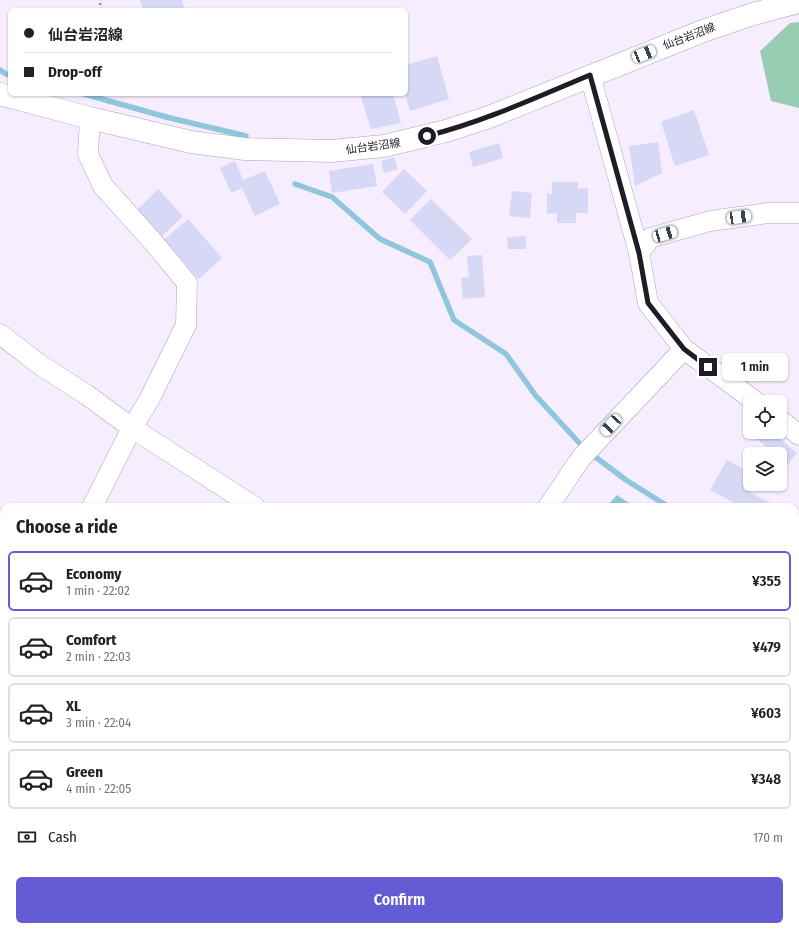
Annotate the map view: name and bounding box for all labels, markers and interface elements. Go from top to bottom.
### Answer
street label: 仙台岩沼線 [661,21,717,52]
text: 仙台岩沼線 [48,26,123,44]
car [631,44,657,64]
text: Drop-off [48,63,102,81]
route start [418,127,436,145]
street label: 仙台岩沼線 [345,136,401,157]
car [726,209,752,225]
car [652,225,678,243]
callout: 1 min [722,353,788,381]
route end [699,358,717,376]
text: 1 min [741,359,769,374]
map controls [743,395,787,491]
button: locate [743,395,787,439]
car [598,412,624,438]
button: layers [743,447,787,491]
text: Choose a ride [16,516,118,538]
icon: car [18,563,54,599]
text: Economy [66,565,121,583]
text: ¥355 [752,572,781,590]
text: 1 min · 22:02 [66,583,130,598]
icon: car [18,629,54,665]
text: Comfort [66,631,117,649]
text: ¥479 [753,638,781,656]
text: 2 min · 22:03 [66,649,131,664]
icon: car [18,695,54,731]
text: XL [66,697,81,715]
text: ¥603 [751,704,781,722]
text: 3 min · 22:04 [66,715,131,730]
icon: car [18,761,54,797]
text: Green [66,763,103,781]
text: ¥348 [751,770,781,788]
text: 4 min · 22:05 [66,781,131,796]
icon: cash [16,826,38,848]
text: Cash [48,828,77,846]
text: 170 m [753,830,783,845]
button: Confirm [16,877,783,923]

